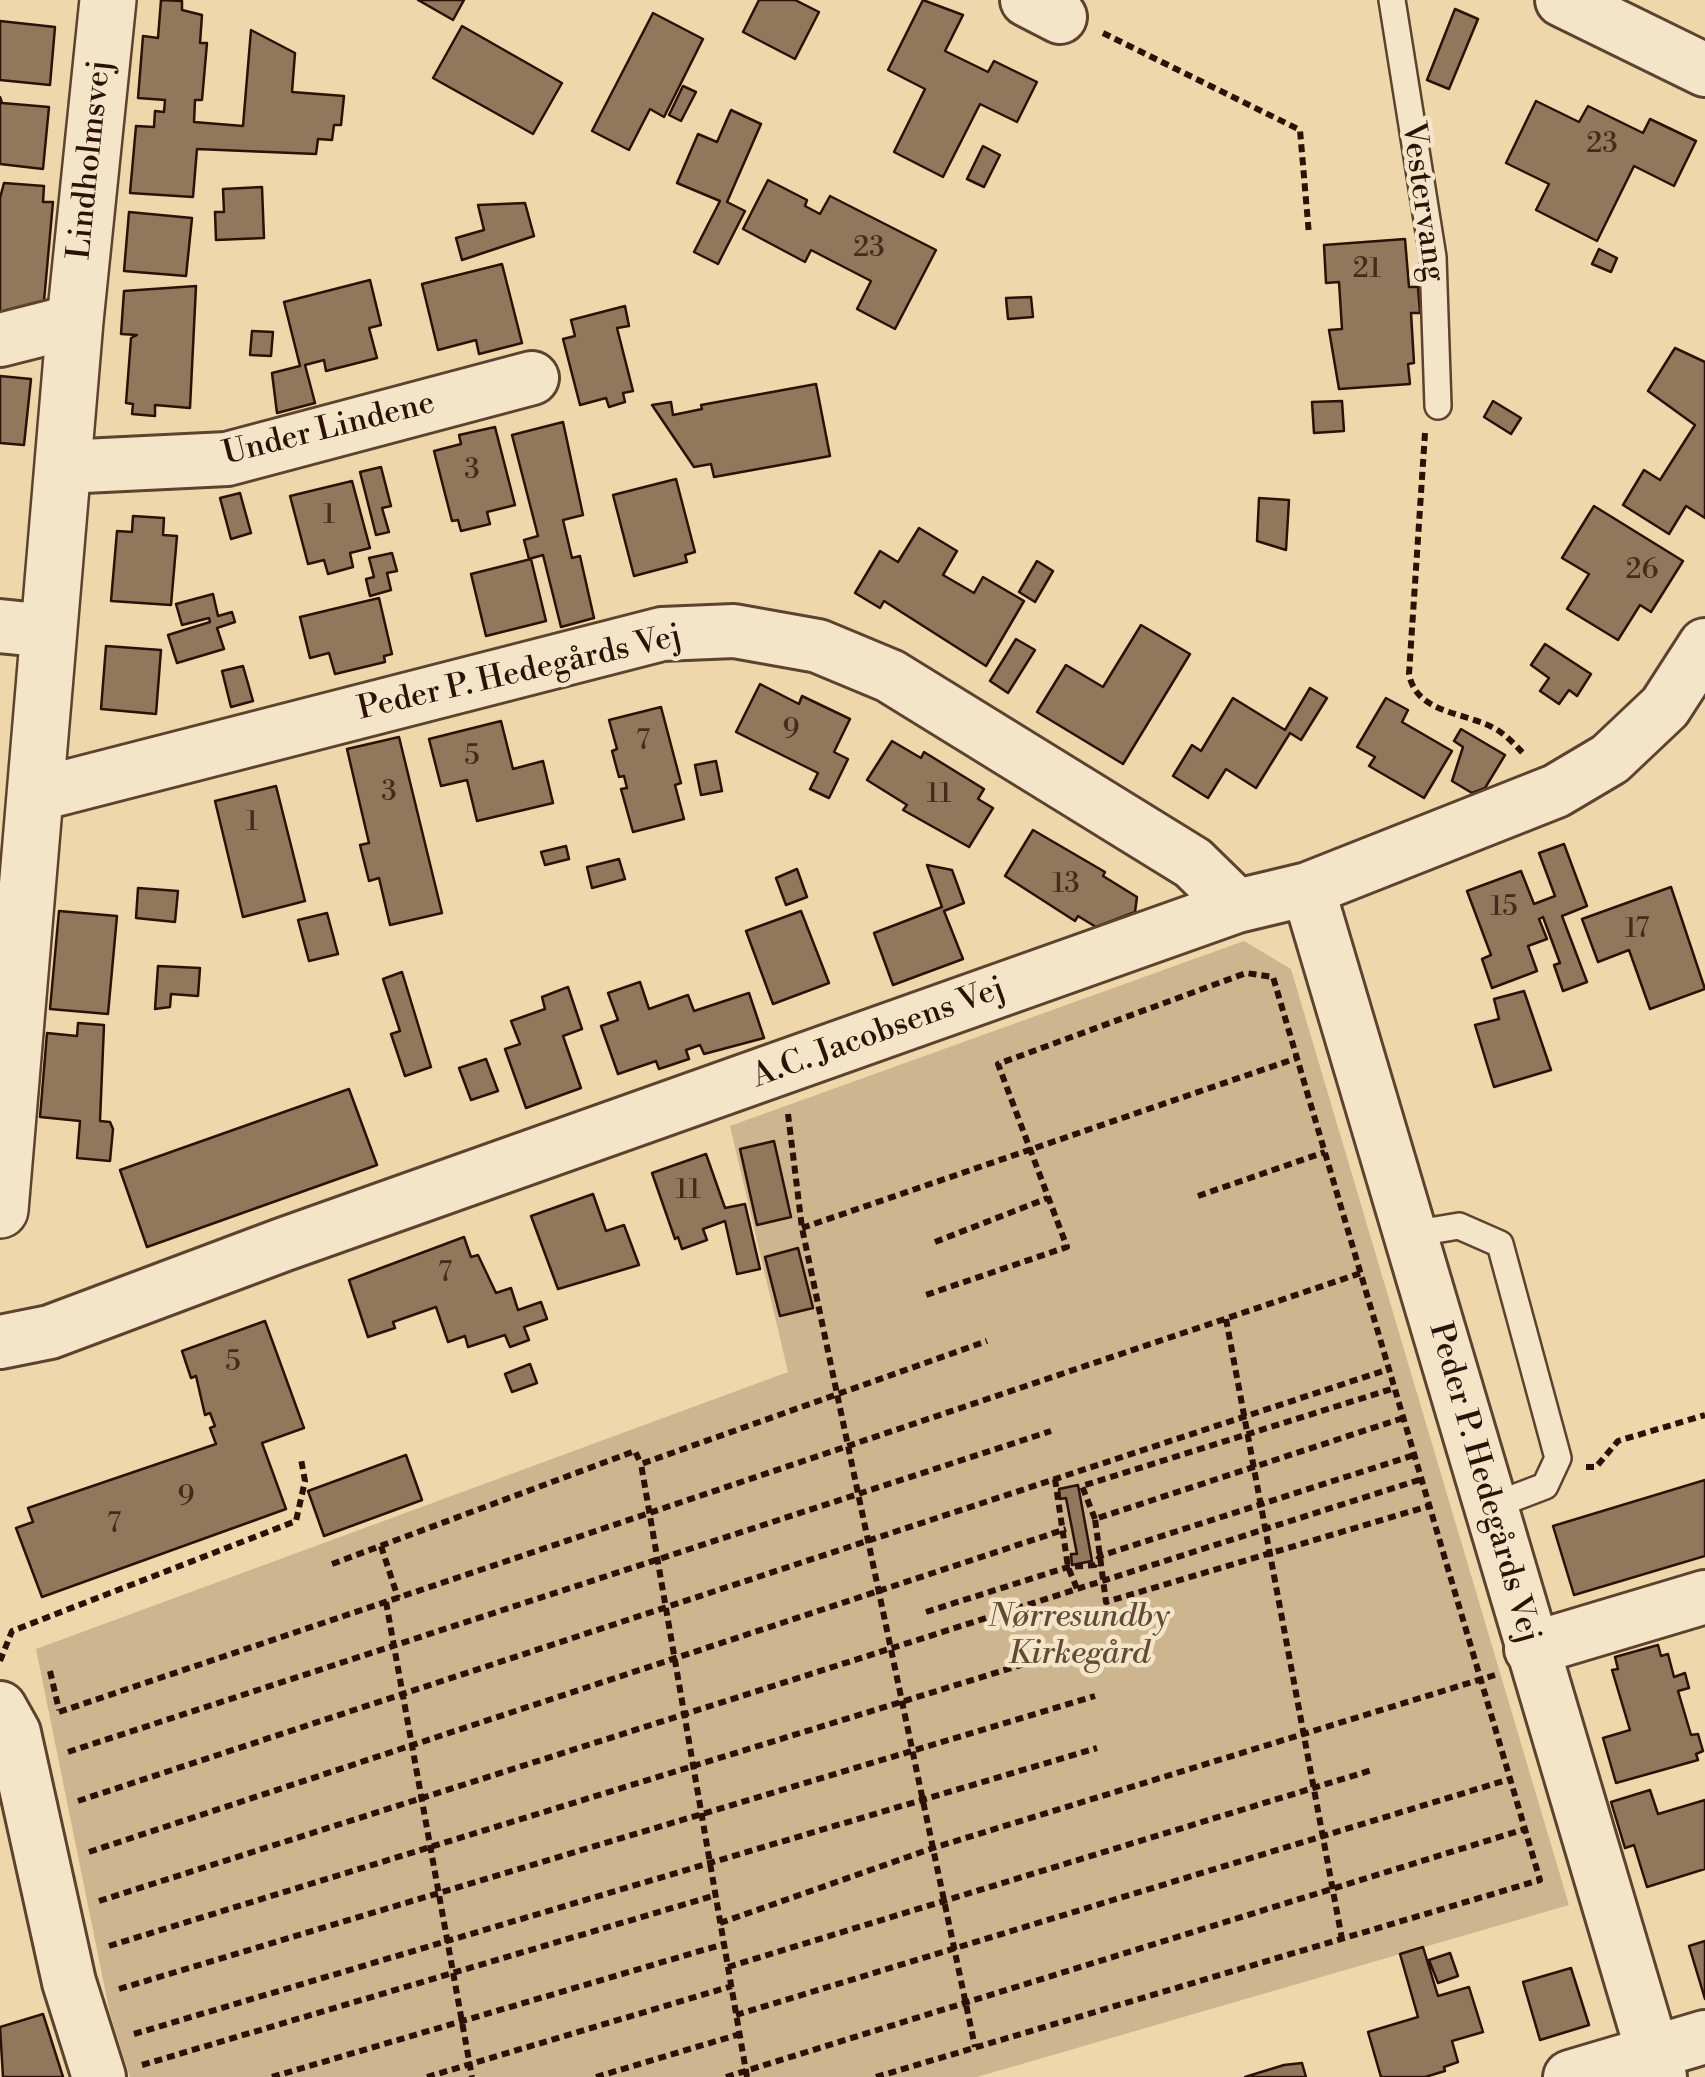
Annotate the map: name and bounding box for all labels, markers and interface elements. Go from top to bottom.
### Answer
street label: Lindholmsvej [61,58,121,262]
street label: Vestervang [1392,120,1452,284]
house number: 23 [1586,128,1618,162]
house number: 23 [853,232,885,266]
house number: 21 [1353,253,1381,287]
street label: Under Lindene [219,385,439,475]
house number: 3 [464,454,480,488]
house number: 1 [323,499,335,533]
house number: 26 [1626,554,1658,588]
street label: Peder P. Hedegårds Vej [354,618,686,730]
house number: 9 [783,714,799,748]
house number: 7 [636,725,650,759]
house number: 5 [464,740,480,774]
house number: 3 [381,776,397,810]
house number: 11 [926,778,952,812]
house number: 1 [246,806,258,840]
house number: 13 [1052,868,1080,902]
house number: 15 [1490,891,1518,925]
house number: 17 [1625,913,1649,947]
street label: A.C. Jacobsens Vej [747,970,1011,1098]
house number: 11 [675,1174,701,1208]
house number: 7 [438,1257,452,1291]
street label: Peder P. Hedegårds Vej [1419,1318,1547,1648]
house number: 5 [225,1346,241,1380]
house number: 9 [178,1481,194,1515]
house number: 7 [107,1508,121,1542]
park label: Nørresundby Kirkegård [988,1599,1170,1674]

